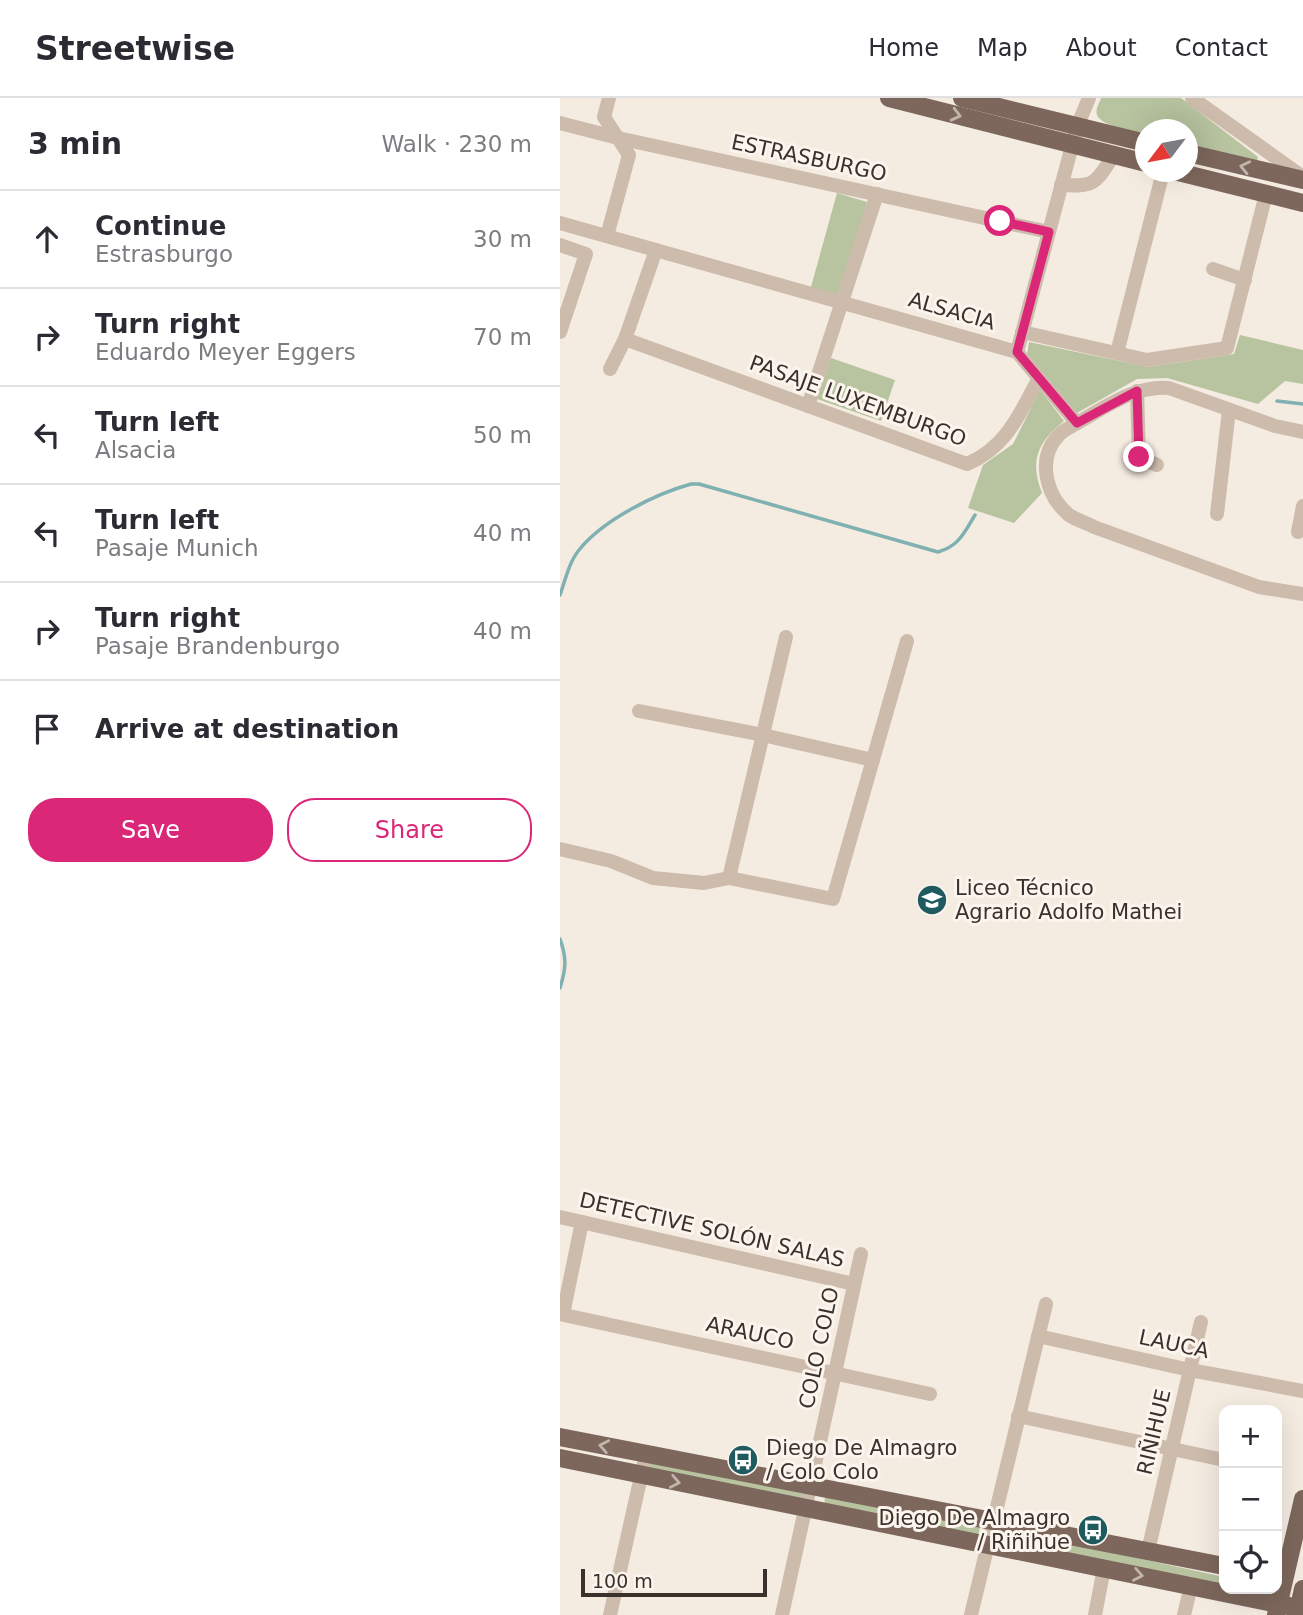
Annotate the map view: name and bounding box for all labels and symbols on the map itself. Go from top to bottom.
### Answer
one-way arrow [949,107,961,121]
north arrow [1135,119,1198,182]
street label: ESTRASBURGO [729,130,889,186]
one-way arrow [1239,160,1251,175]
route start [984,205,1015,236]
street label: ALSACIA [906,287,999,335]
street label: PASAJE LUXEMBURGO [746,351,970,451]
route end [1123,441,1154,472]
place label: Liceo Técnico Agrario Adolfo Mathei [955,876,1182,924]
school or university icon: Liceo Técnico Agrario Adolfo Mathei [915,883,949,917]
street label: DETECTIVE SOLÓN SALAS [577,1187,847,1272]
street label: COLO COLO [794,1285,844,1411]
street label: ARAUCO [704,1312,796,1354]
street label: LAUCA [1137,1325,1212,1363]
street label: RIÑIHUE [1131,1386,1175,1477]
place label: Diego De Almagro / Colo Colo [766,1436,957,1484]
one-way arrow [598,1439,610,1454]
bus stop icon: Diego De Almagro / Colo Colo [726,1443,760,1477]
one-way arrow [669,1473,681,1488]
place label: Diego De Almagro / Riñihue [879,1506,1070,1554]
bus stop icon: Diego De Almagro / Riñihue [1076,1513,1110,1547]
scale bar [581,1566,766,1598]
one-way arrow [1132,1567,1144,1582]

